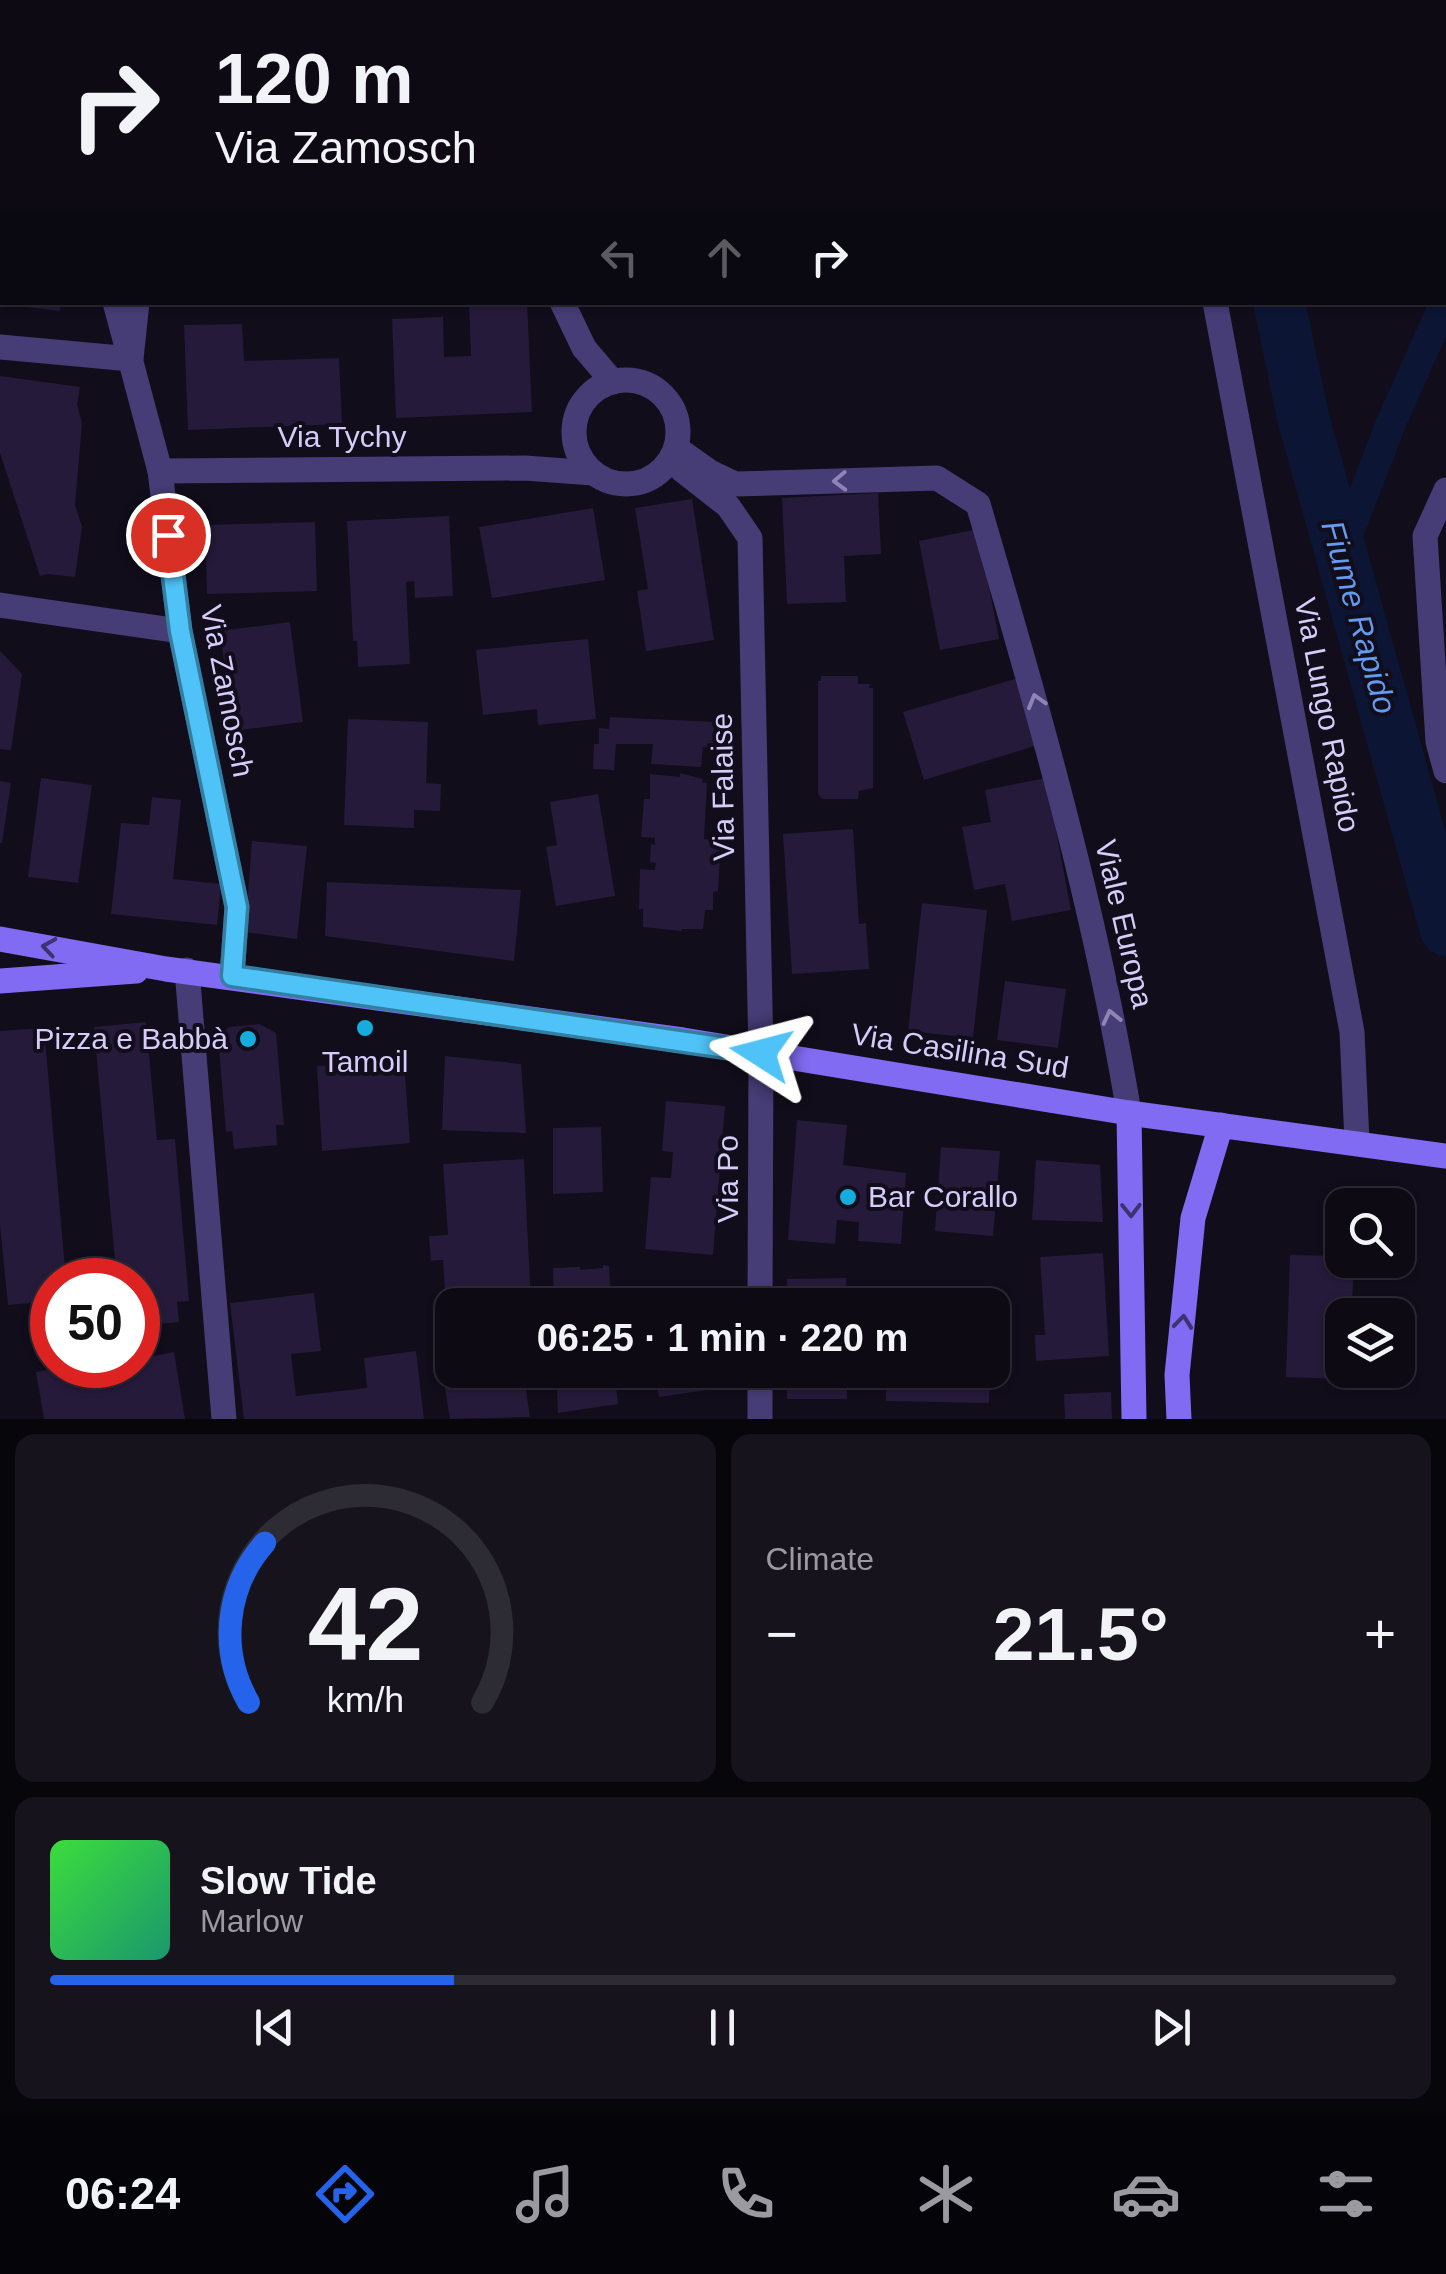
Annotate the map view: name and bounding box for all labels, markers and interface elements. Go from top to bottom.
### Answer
icon: right [50,40,180,170]
text: 120 m [215,40,413,118]
text: Via Zamosch [215,122,477,173]
icon: left [592,230,647,285]
icon: ahead [697,230,752,285]
icon: right [802,230,857,285]
street label: Via Tychy [278,420,406,453]
one-way arrow [831,470,847,491]
pin [126,493,211,578]
icon: arrive [141,508,196,563]
water label: Fiume Rapido [1314,516,1404,718]
street label: Via Lungo Rapido [1289,595,1366,835]
street label: Via Zamosch [195,602,260,780]
one-way arrow [1027,693,1048,710]
street label: Via Falaise [705,713,740,861]
street label: Viale Europa [1089,837,1160,1011]
one-way arrow [40,937,57,958]
position arrow [709,1001,813,1105]
one-way arrow [1102,1009,1123,1026]
marker: Tamoil [354,1017,376,1039]
street label: Via Casilina Sud [849,1017,1071,1084]
place label: Pizza e Babbà [35,1022,228,1055]
marker: Pizza e Babbà [237,1028,259,1050]
place label: Tamoil [322,1045,408,1078]
street label: Via Po [711,1135,744,1223]
place label: Bar Corallo [868,1180,1018,1213]
marker: Bar Corallo [837,1186,859,1208]
map controls [1325,1188,1415,1388]
button: search [1325,1188,1415,1278]
one-way arrow [1120,1203,1141,1219]
speed limit sign: 50 [30,1258,160,1388]
button: layers [1325,1298,1415,1388]
one-way arrow [1171,1313,1193,1329]
text: 06:25 · 1 min · 220 m [537,1317,908,1359]
text: Climate [766,1541,874,1577]
text: 42 [307,1566,423,1682]
text: 21.5° [993,1592,1169,1676]
text: − [766,1603,798,1665]
text: + [1364,1603,1396,1665]
text: km/h [327,1680,404,1720]
text: Slow Tide [200,1860,377,1902]
text: Marlow [200,1903,303,1939]
icon: previous [247,2000,302,2055]
icon: pause [695,2000,750,2055]
icon: next [1144,2000,1199,2055]
icon: directions [310,2159,380,2229]
icon: music [510,2159,580,2229]
icon: phone [711,2159,781,2229]
icon: climate [911,2159,981,2229]
icon: car [1111,2159,1181,2229]
icon: filters [1311,2159,1381,2229]
text: 06:24 [65,2168,180,2219]

